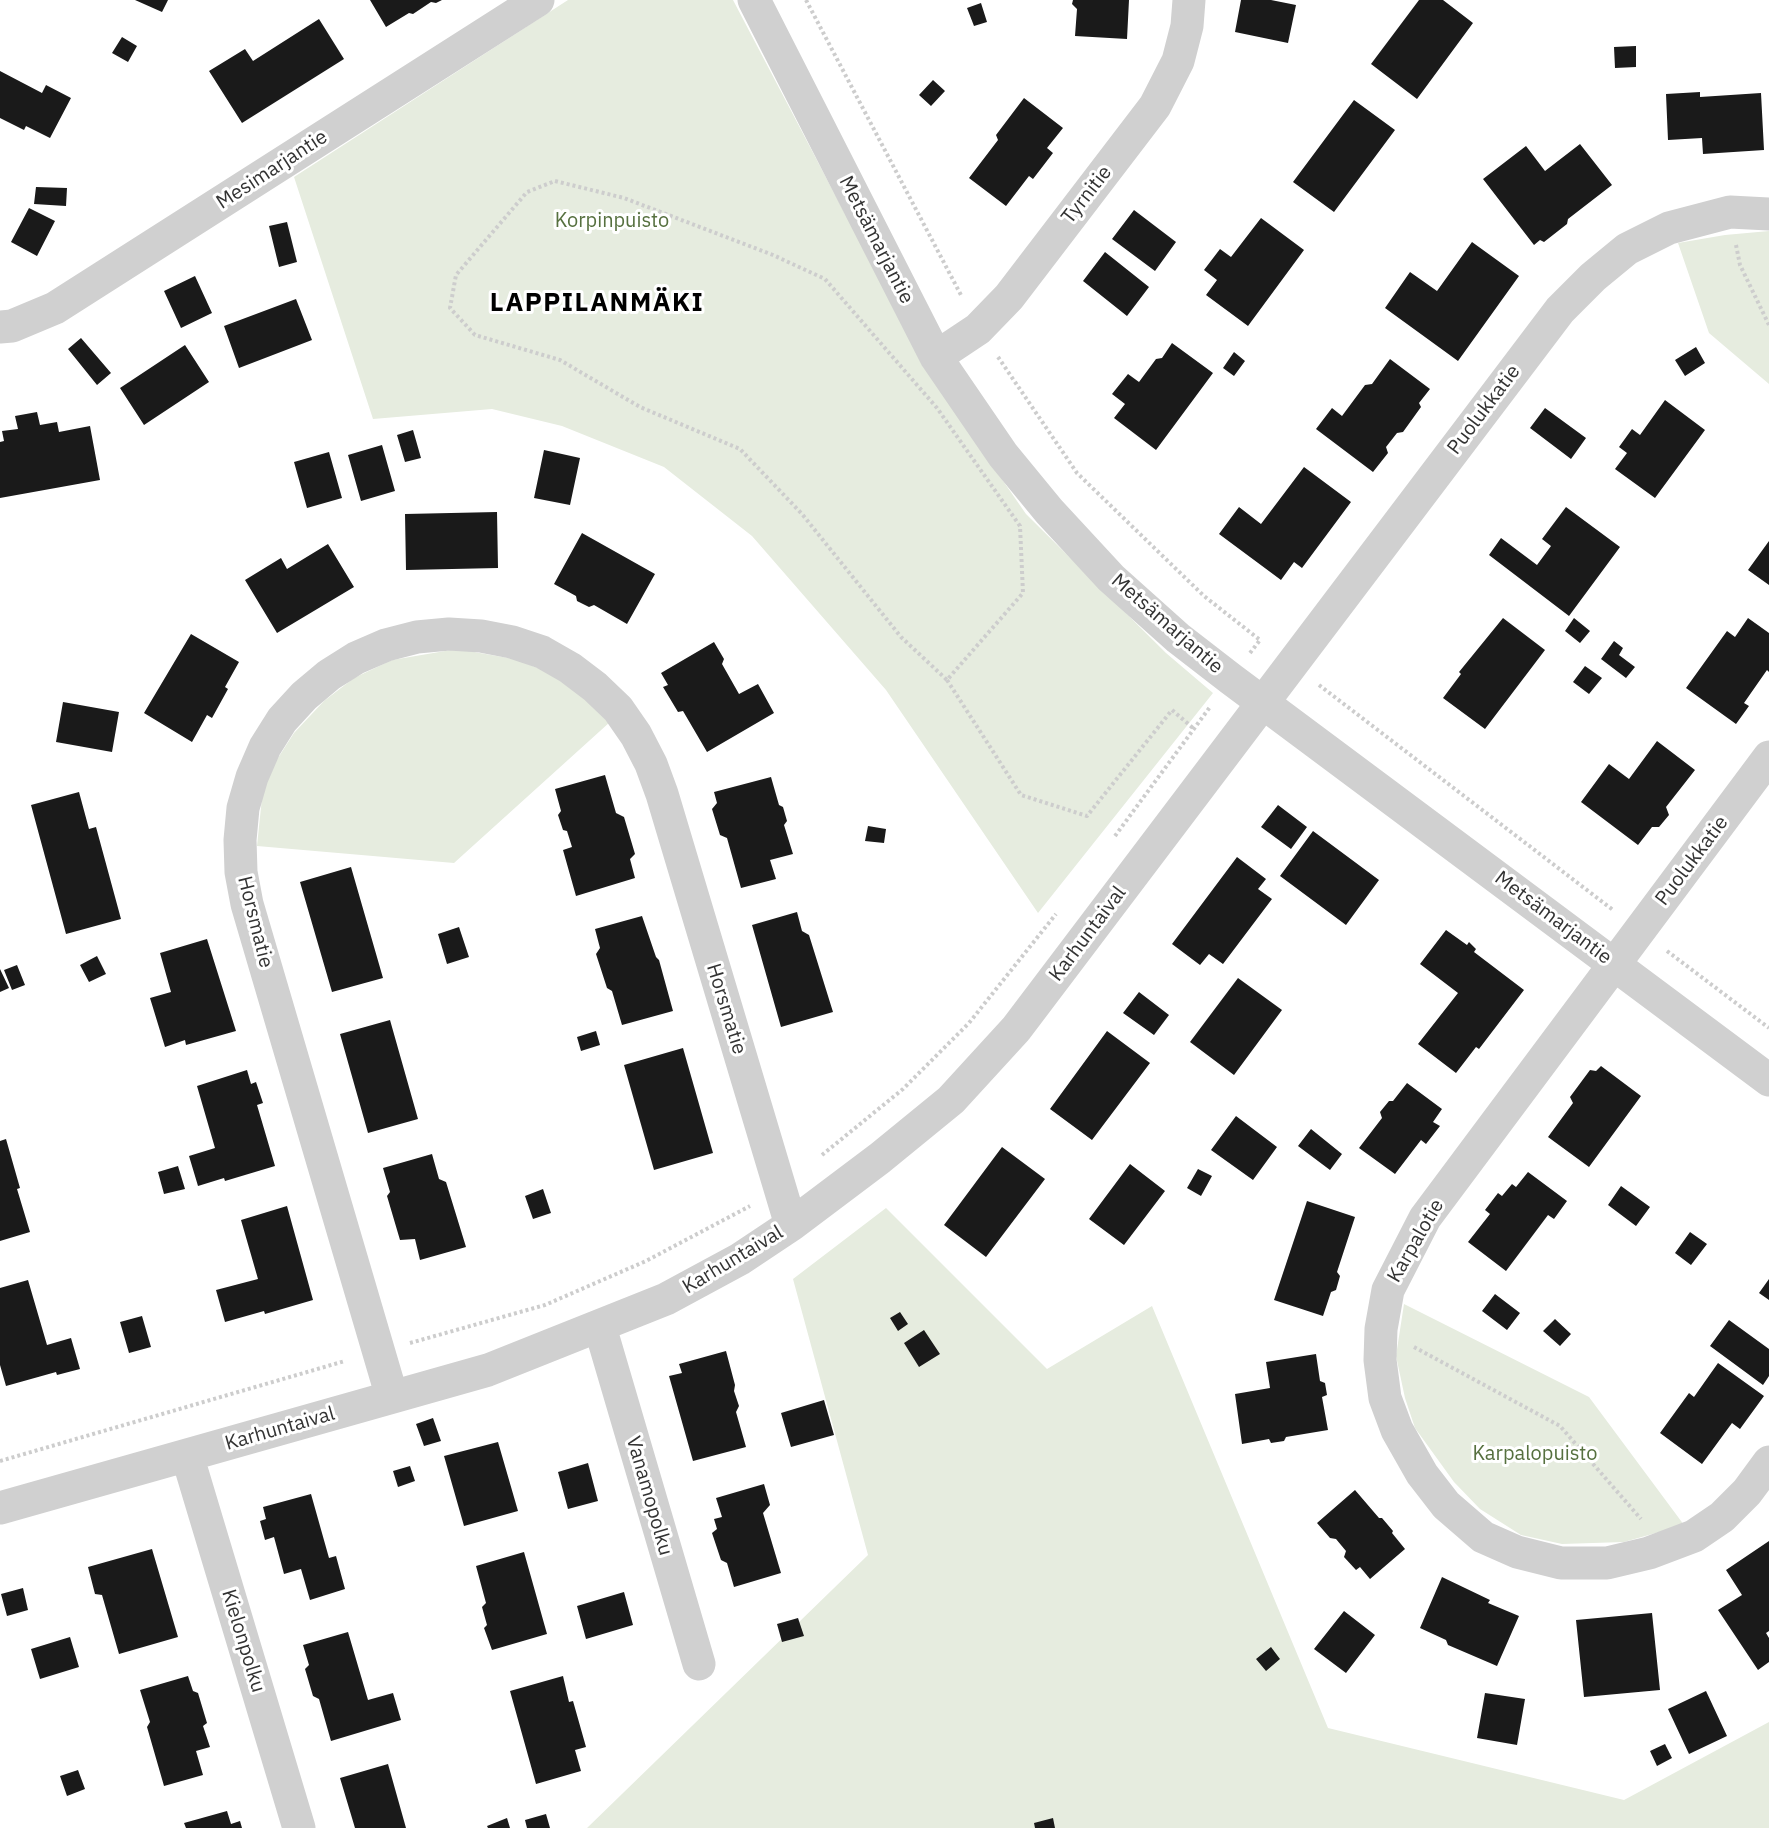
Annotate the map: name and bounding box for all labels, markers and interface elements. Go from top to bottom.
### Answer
street label: Mesimarjantie [212,125,332,215]
street label: Tyrnitie [1057,161,1117,229]
street label: Metsämarjantie [833,172,919,308]
park label: Korpinpuisto [555,209,669,233]
district label: LAPPILANMÄKI [490,287,704,319]
street label: Puolukkatie [1442,360,1526,460]
street label: Metsämarjantie [1106,569,1228,679]
street label: Puolukkatie [1650,811,1734,911]
street label: Metsämarjantie [1490,866,1616,970]
street label: Horsmatie [232,874,278,970]
street label: Karhuntaival [1044,882,1132,986]
street label: Horsmatie [701,961,751,1057]
street label: Karpalotie [1383,1195,1449,1287]
street label: Karhuntaival [678,1221,788,1299]
street label: Karhuntaival [222,1402,338,1456]
street label: Vanamopolku [621,1434,677,1558]
park label: Karpalopuisto [1472,1442,1598,1466]
street label: Kielonpolku [216,1587,270,1695]

